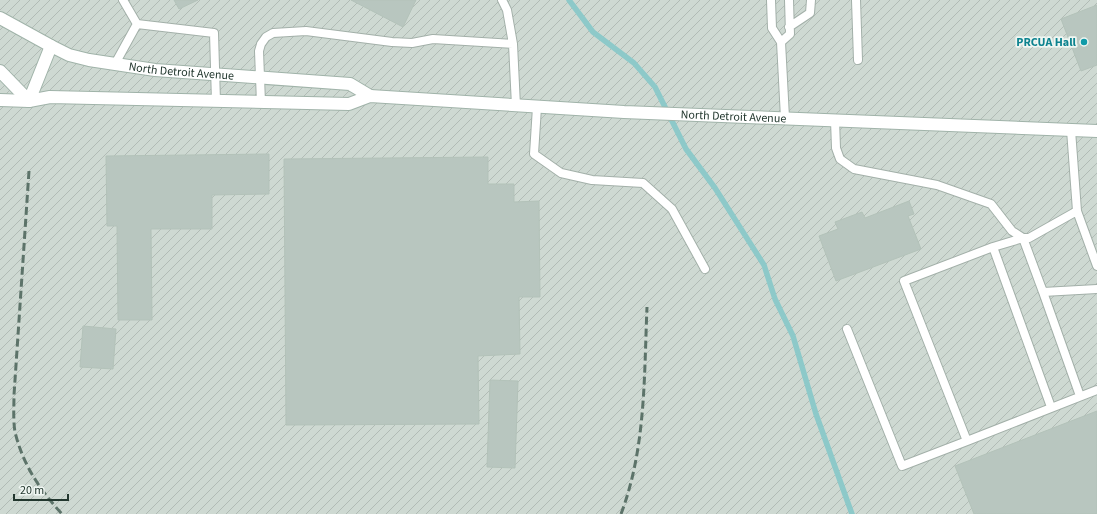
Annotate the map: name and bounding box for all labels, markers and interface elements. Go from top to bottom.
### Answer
place label: PRCUA Hall [1016,34,1077,51]
marker: PRCUA Hall [1079,37,1089,47]
street label: North Detroit Avenue [127,58,235,85]
street label: North Detroit Avenue [680,106,787,128]
scale bar [14,476,68,502]
text: 20 m [20,482,44,499]

